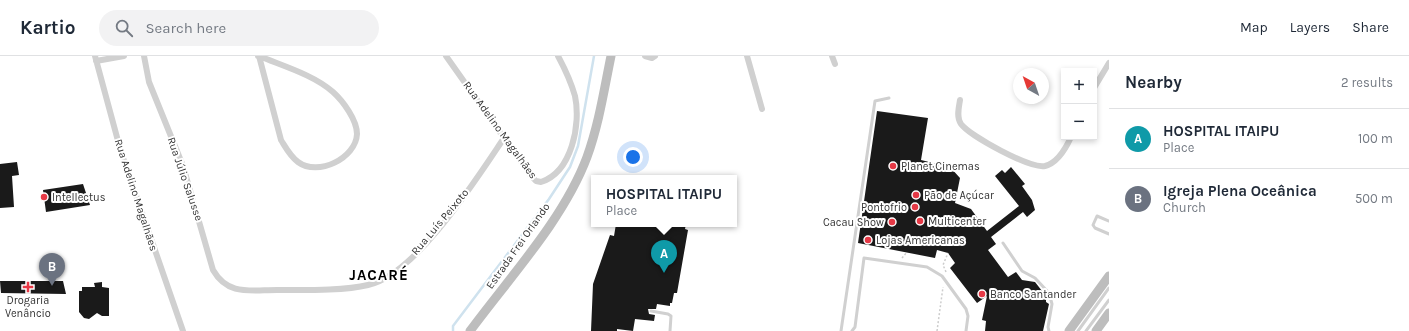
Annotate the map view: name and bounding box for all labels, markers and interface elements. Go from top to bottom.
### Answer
search box [99,10,379,46]
text: Kartio [20,17,75,39]
icon: search [113,17,135,39]
text: Search here [145,19,226,37]
text: Map [1240,19,1268,36]
text: Layers [1290,19,1330,36]
text: Share [1352,19,1389,36]
north arrow [1013,68,1049,104]
map controls [1061,68,1097,140]
button: + [1061,68,1097,104]
text: Nearby [1125,72,1182,92]
text: 2 results [1341,75,1393,90]
street label: Rua Adelino Magalhães [460,79,540,181]
button: − [1061,104,1097,140]
text: HOSPITAL ITAIPU [1163,122,1279,140]
text: A [1134,131,1142,146]
text: 100 m [1358,131,1393,146]
street label: Rua Júlio Salusse [165,135,206,223]
street label: Rua Adelino Magalhães [112,137,160,253]
text: Place [1163,140,1194,155]
your location [623,147,643,167]
place label: Planet Cinemas [901,160,980,173]
marker: Planet Cinemas [888,161,898,171]
popup [591,175,737,227]
text: Igreja Plena Oceânica [1163,182,1317,200]
text: HOSPITAL ITAIPU [606,185,722,203]
street label: Rua Luís Peixoto [409,186,471,258]
place label: Pão de Açúcar [924,189,994,202]
marker: Pão de Açúcar [911,190,921,200]
place label: Intellectus [52,191,106,204]
text: B [1134,191,1142,206]
text: 500 m [1355,191,1393,206]
marker: Intellectus [39,192,49,202]
text: Church [1163,200,1206,215]
street label: Estrada Frei Orlando [483,201,553,291]
place label: Pontofrio [861,201,907,214]
marker: Pontofrio [910,202,920,212]
text: Place [606,203,637,218]
place label: Multicenter [928,215,986,228]
place label: Cacau Show [823,216,884,229]
marker: Multicenter [915,216,925,226]
marker: Cacau Show [887,217,897,227]
place label: Lojas Americanas [876,234,965,247]
marker: Lojas Americanas [863,235,873,245]
pin: A [651,240,677,273]
pin: B [39,253,65,286]
district label: JACARÉ [349,265,409,284]
marker: Drogaria Venâncio [23,282,33,292]
place label: Banco Santander [990,288,1076,301]
marker: Banco Santander [977,289,987,299]
place label: Drogaria Venâncio [5,294,51,320]

